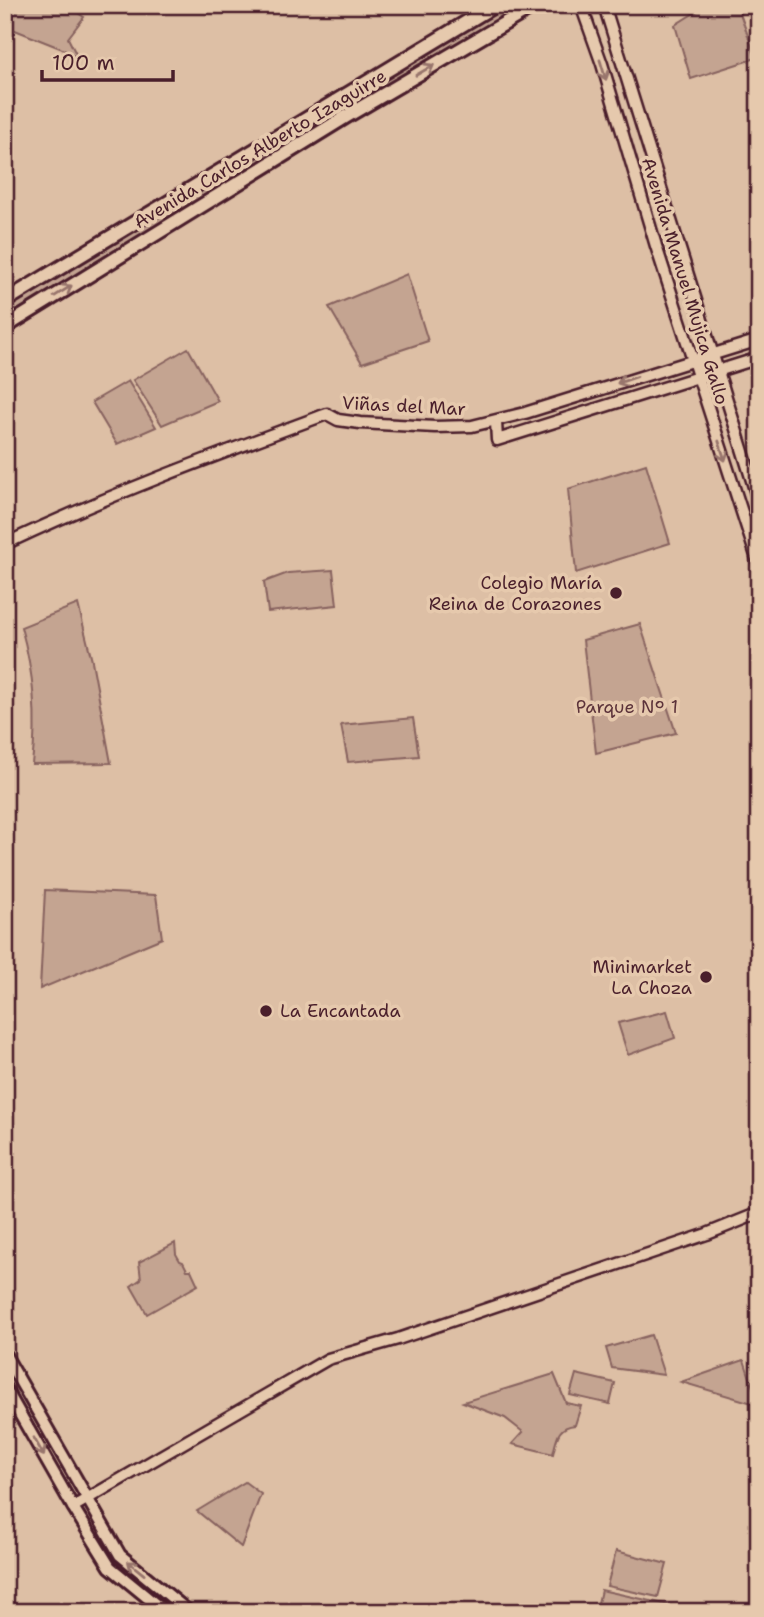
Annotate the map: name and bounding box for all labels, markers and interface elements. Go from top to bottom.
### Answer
scale bar [42,38,173,82]
text: 100 m [52,49,115,77]
one-way arrow [598,58,611,80]
one-way arrow [414,63,434,77]
street label: Avenida Carlos Alberto Izaguirre [129,64,391,234]
street label: Avenida Manuel Mujica Gallo [636,155,734,407]
one-way arrow [53,283,73,297]
one-way arrow [617,375,639,387]
street label: Viñas del Mar [342,391,466,421]
one-way arrow [717,439,729,461]
place label: Colegio María Reina de Corazones [429,571,602,616]
marker: Colegio María Reina de Corazones [608,585,624,601]
park label: Parque N° 1 [576,695,678,719]
place label: Minimarket La Choza [592,955,692,1000]
marker: Minimarket La Choza [698,969,714,985]
place label: La Encantada [280,999,401,1023]
marker: La Encantada [258,1003,274,1019]
one-way arrow [32,1437,46,1457]
one-way arrow [128,1561,146,1576]

